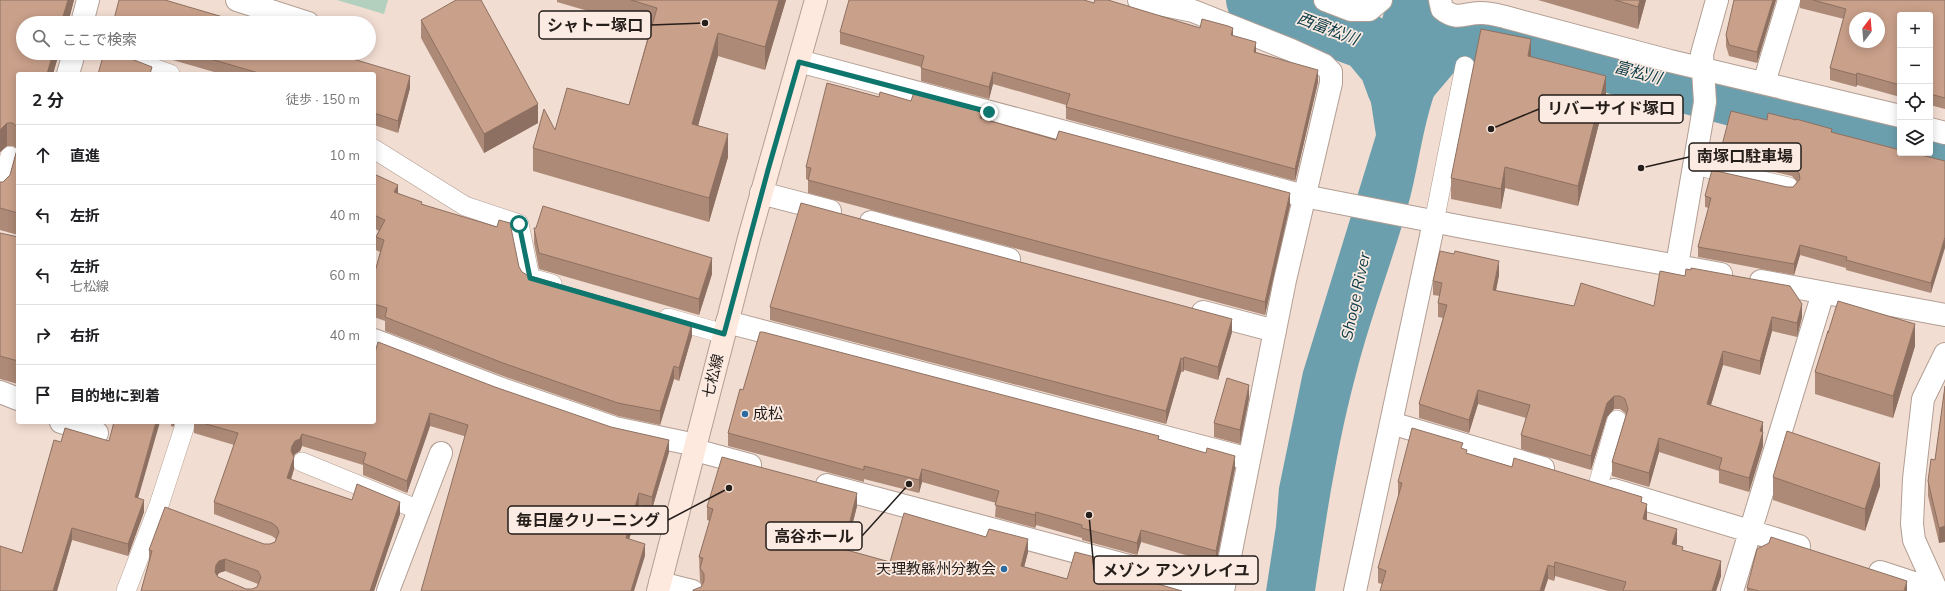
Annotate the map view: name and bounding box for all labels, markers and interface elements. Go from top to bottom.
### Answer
water label: 西富松川 [1295,7,1363,50]
callout: シャトー塚口 [539,11,651,39]
north arrow [1849,12,1885,48]
map controls [1897,12,1933,156]
button: + [1897,12,1933,48]
text: シャトー塚口 [547,15,643,35]
search box [16,16,376,60]
icon: search [30,27,52,49]
text: ここで検索 [62,30,137,49]
button: − [1897,48,1933,84]
water label: 富松川 [1612,56,1666,88]
button: locate [1897,84,1933,120]
text: 2 分 [32,89,64,110]
text: 徒歩 · 150 m [286,91,360,107]
callout: リバーサイド塚口 [1539,95,1683,123]
text: リバーサイド塚口 [1547,98,1675,118]
route end [980,103,998,121]
button: layers [1897,120,1933,156]
callout: 南塚口駐車場 [1689,143,1801,171]
icon: ahead [32,144,54,166]
text: 直進 [70,146,100,165]
text: 南塚口駐車場 [1697,146,1793,166]
text: 10 m [330,147,360,163]
icon: left [32,204,54,226]
text: 左折 [70,206,100,225]
text: 40 m [330,207,360,223]
route start [510,215,528,233]
water label: Shoge River [1336,249,1374,341]
text: 左折 [70,257,100,276]
icon: left [32,264,54,286]
text: 60 m [330,267,360,283]
text: 七松線 [70,278,109,294]
icon: right [32,324,54,346]
text: 右折 [70,326,100,345]
text: 40 m [330,327,360,343]
street label: 七松線 [698,352,727,400]
icon: arrive [32,384,54,406]
text: 目的地に到着 [70,386,160,405]
place label: 成松 [753,404,783,423]
marker: 成松 [740,409,750,419]
callout: 毎日屋クリーニング [508,506,668,534]
text: 毎日屋クリーニング [516,510,660,530]
callout: 高谷ホール [766,522,862,550]
text: 高谷ホール [774,526,854,546]
callout: メゾン アンソレイユ [1094,556,1258,584]
place label: 天理教緜州分教会 [876,559,996,578]
text: メゾン アンソレイユ [1102,560,1250,580]
marker: 天理教緜州分教会 [999,564,1009,574]

